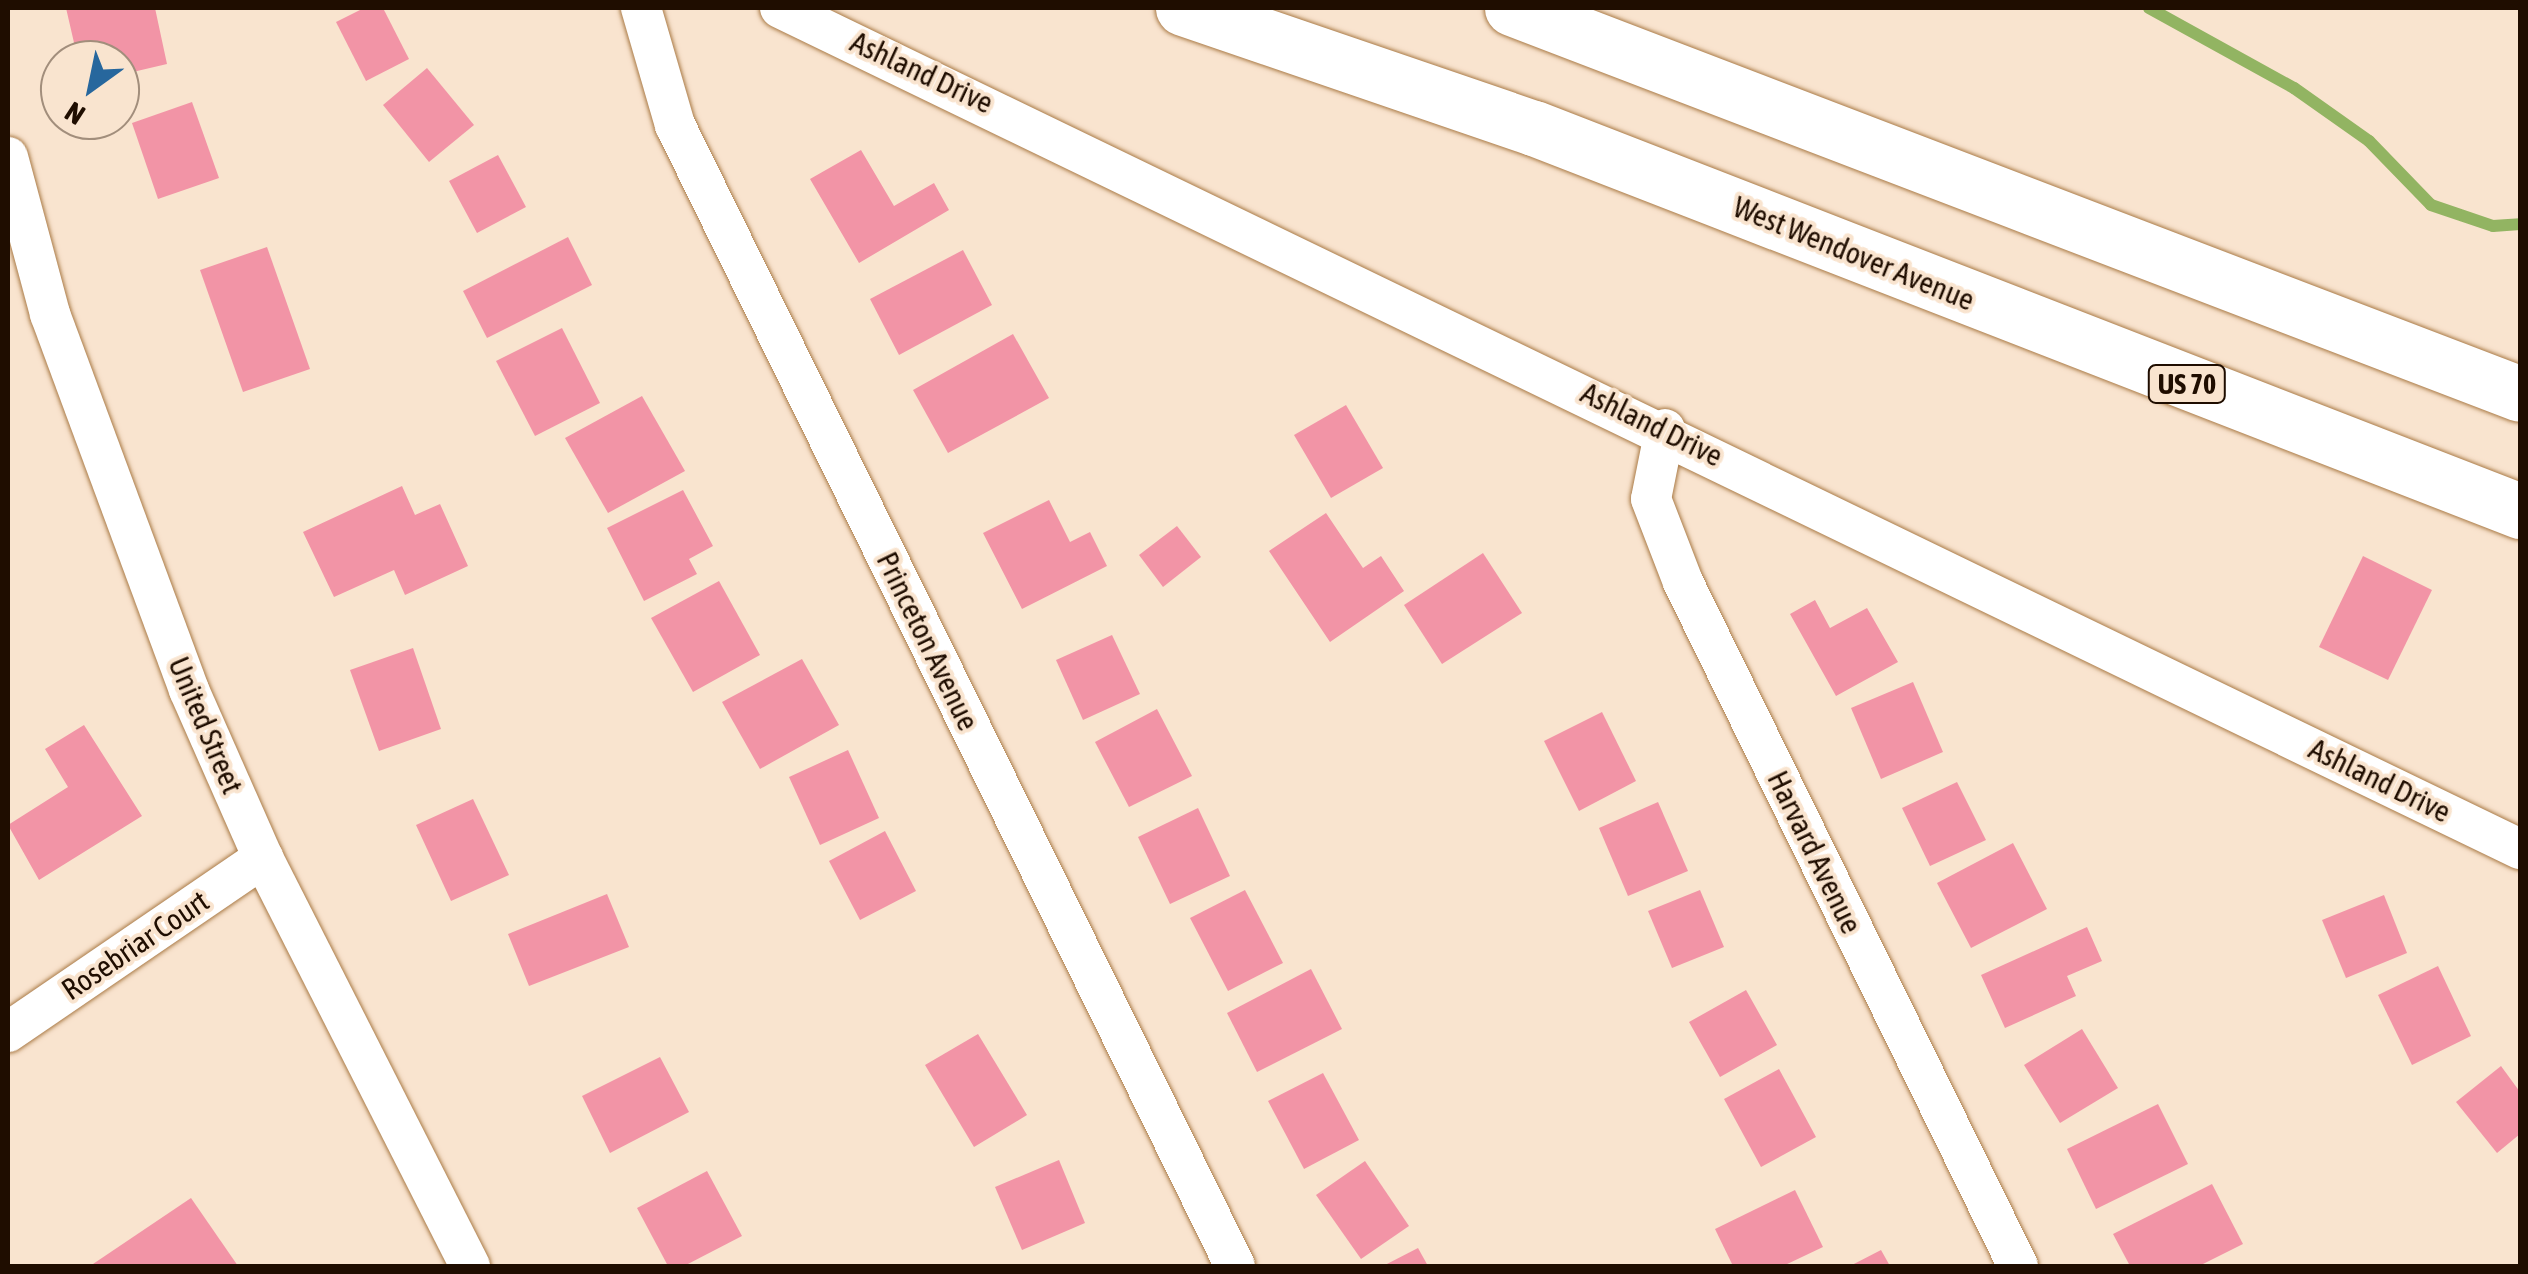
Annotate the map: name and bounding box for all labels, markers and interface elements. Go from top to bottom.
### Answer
street label: Ashland Drive [845,23,999,121]
north arrow [40,40,140,140]
text: N [59,96,90,131]
street label: West Wendover Avenue [1728,188,1980,318]
road number: US 70 [2147,361,2227,407]
street label: Ashland Drive [1575,374,1729,474]
street label: Princeton Avenue [869,546,987,736]
street label: United Street [161,651,251,799]
street label: Ashland Drive [2303,730,2457,830]
street label: Harvard Avenue [1760,765,1870,939]
street label: Rosebriar Court [55,883,215,1007]

